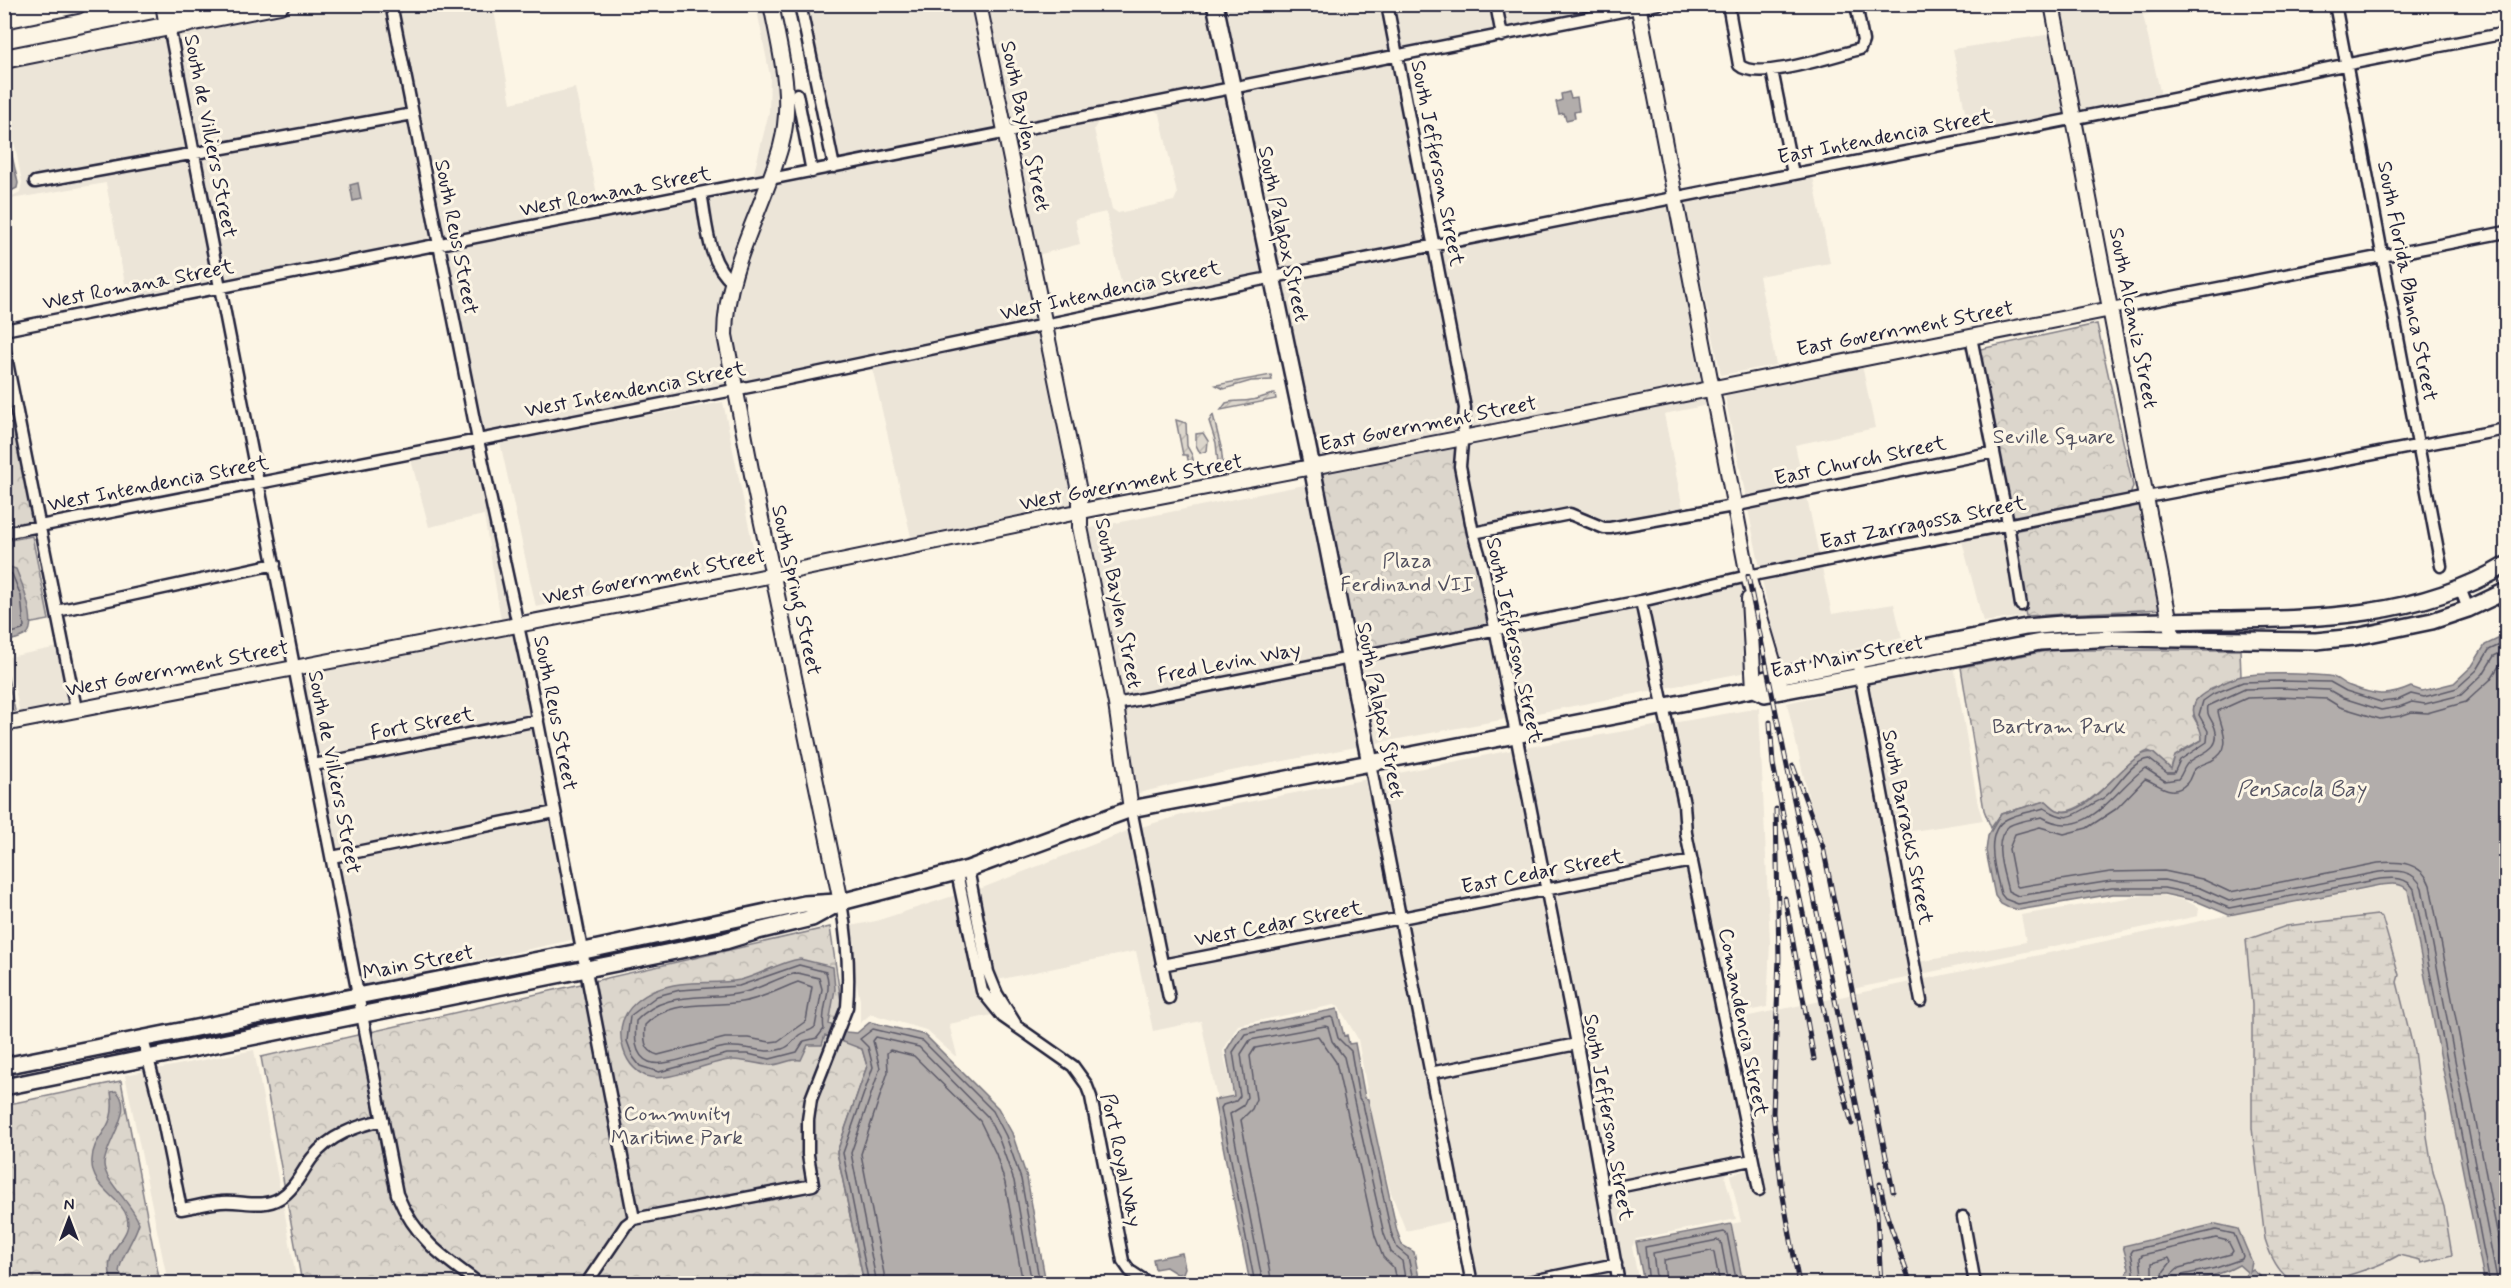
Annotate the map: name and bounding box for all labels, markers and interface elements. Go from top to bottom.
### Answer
street label: South de Villiers Street [177,32,244,241]
street label: South Baylen Street [993,38,1057,214]
street label: South Jefferson Street [1403,58,1471,269]
street label: East Intendencia Street [1775,102,1996,172]
street label: South Palafox Street [1249,144,1315,325]
street label: South Reus Street [427,157,485,317]
street label: South Florida Blanca Street [2370,159,2444,404]
street label: West Romana Street [517,160,714,224]
street label: South Alcaniz Street [2102,225,2164,411]
street label: West Romana Street [40,253,237,317]
street label: West Intendencia Street [997,254,1224,328]
street label: East Government Street [1794,294,2016,364]
street label: West Intendencia Street [522,355,749,425]
street label: East Government Street [1317,389,1539,459]
park label: Seville Square [1993,423,2115,451]
street label: East Church Street [1772,429,1949,493]
street label: West Government Street [1017,448,1245,518]
street label: West Intendencia Street [45,449,272,519]
street label: East Zarragossa Street [1818,489,2029,557]
street label: South Spring Street [762,502,828,679]
street label: South Baylen Street [1088,515,1148,691]
street label: South Jefferson Street [1479,535,1550,746]
street label: West Government Street [540,542,768,612]
park label: Plaza Ferdinand VII [1340,547,1474,599]
street label: South Palafox Street [1347,620,1411,801]
street label: East Main Street [1768,628,1926,686]
street label: South Reus Street [526,633,584,793]
street label: West Government Street [63,634,291,704]
street label: Fred Levin Way [1155,635,1303,691]
street label: South de Villiers Street [301,668,368,877]
street label: Fort Street [368,700,477,748]
park label: Bartram Park [1992,713,2126,741]
street label: South Barracks Street [1874,727,1940,928]
water label: Pensacola Bay [2236,776,2367,804]
street label: East Cedar Street [1459,842,1626,901]
street label: West Cedar Street [1192,894,1365,954]
street label: Comandencia Street [1711,926,1775,1119]
street label: Main Street [360,938,476,987]
street label: South Jefferson Street [1576,1012,1640,1223]
street label: Port Royal Way [1093,1091,1149,1230]
park label: Community Maritime Park [611,1100,743,1152]
north arrow [39,1189,99,1249]
text: N [64,1195,74,1216]

